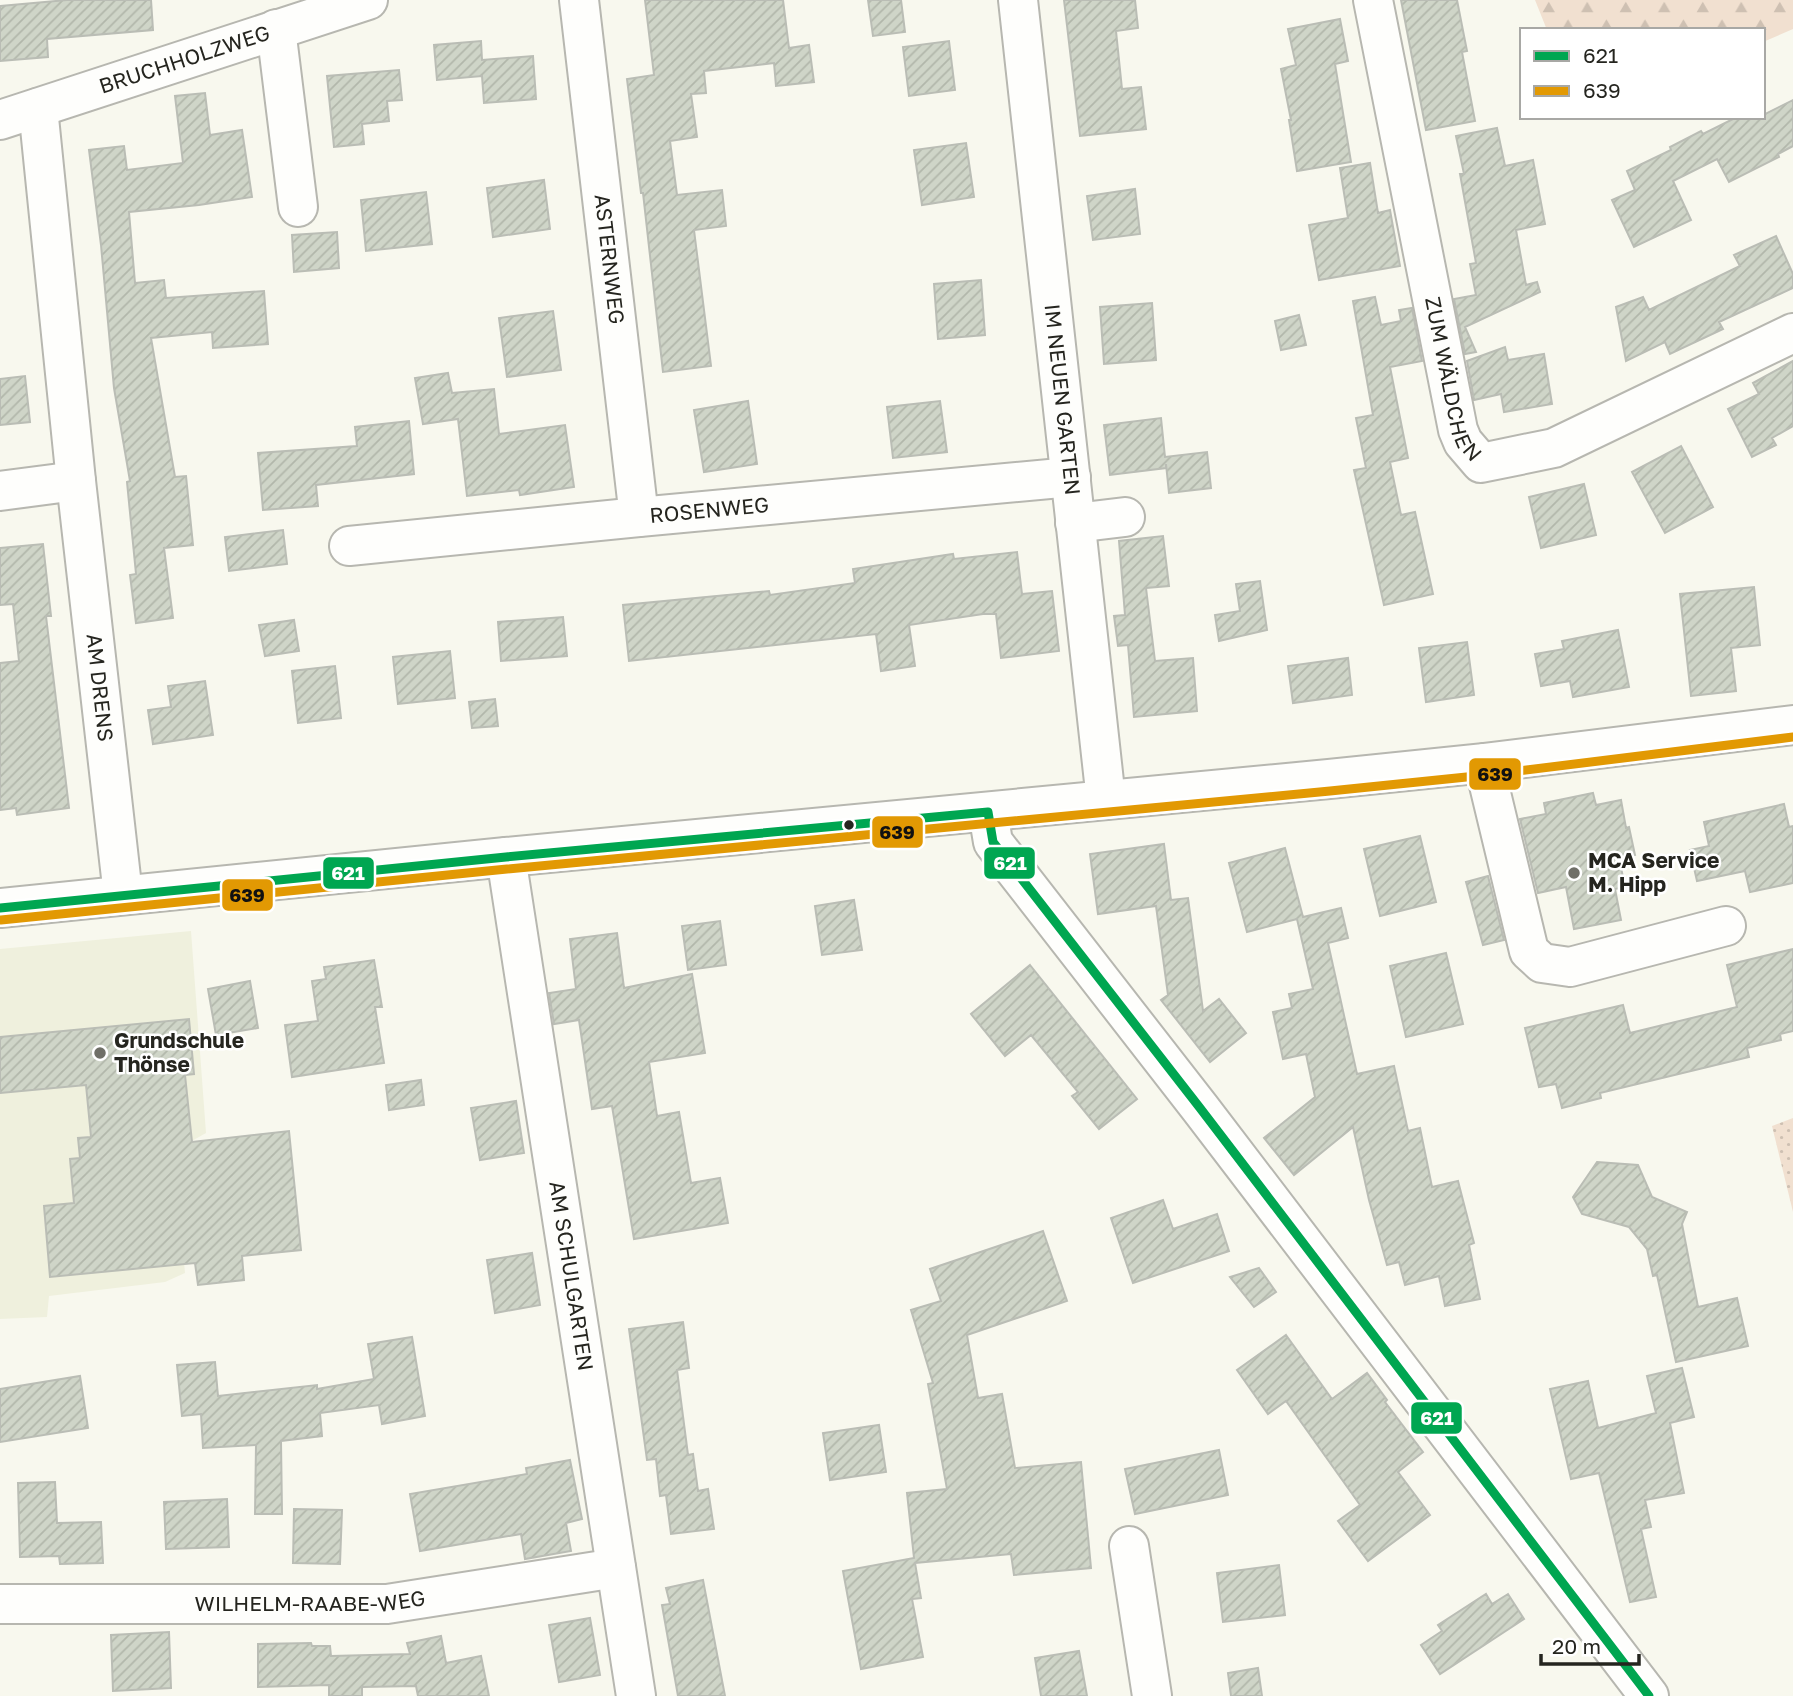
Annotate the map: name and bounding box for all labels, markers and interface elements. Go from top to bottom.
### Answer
street label: BRUCHHOLZWEG [96,19,273,99]
legend [1520,28,1765,119]
text: 621 [1583,42,1618,68]
text: 639 [1583,77,1621,103]
street label: ASTERNWEG [590,193,631,326]
street label: ZUM WÄLDCHEN [1420,295,1488,466]
street label: IM NEUEN GARTEN [1040,302,1086,497]
street label: ROSENWEG [648,491,770,528]
street label: AM DRENS [81,632,120,743]
line badge: 639 [1468,757,1522,791]
text: 639 [1477,762,1513,785]
line badge: 639 [871,815,924,849]
unlabelled marker [842,818,856,832]
text: 639 [879,820,915,843]
line badge: 621 [983,846,1036,880]
place label: MCA Service M. Hipp [1588,847,1719,897]
text: 621 [993,851,1027,874]
line badge: 621 [322,856,375,890]
text: 621 [331,861,365,884]
marker: MCA Service M. Hipp [1566,865,1582,881]
line badge: 639 [221,878,274,912]
text: 639 [229,883,265,906]
place label: Grundschule Thönse [114,1027,244,1077]
marker: Grundschule Thönse [92,1045,108,1061]
street label: AM SCHULGARTEN [544,1179,599,1373]
line badge: 621 [1410,1401,1463,1435]
text: 621 [1420,1406,1454,1429]
street label: WILHELM-RAABE-WEG [194,1584,427,1617]
scale bar [1541,1622,1639,1666]
text: 20 m [1552,1633,1601,1659]

